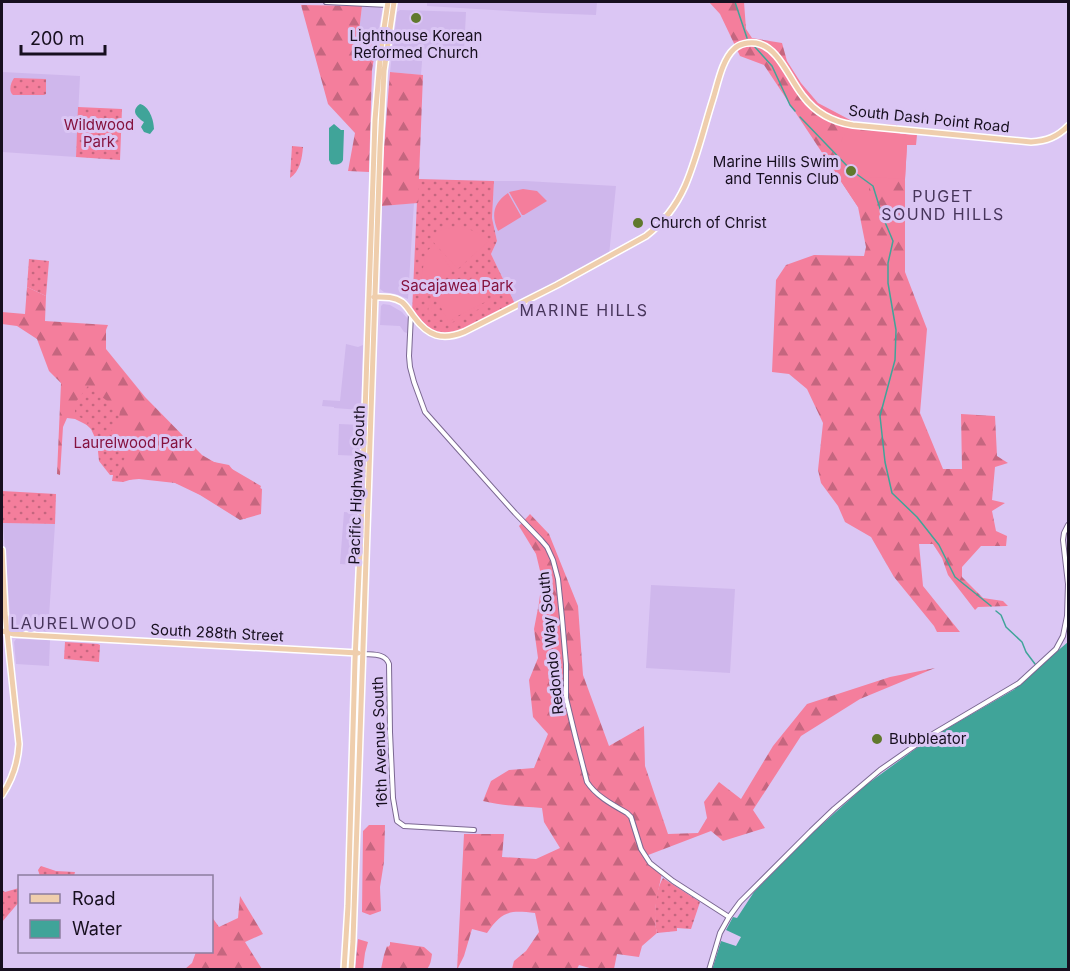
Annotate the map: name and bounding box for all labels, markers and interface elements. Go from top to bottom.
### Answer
marker: Lighthouse Korean Reformed Church [409,11,423,25]
scale bar [21,18,105,56]
place label: Lighthouse Korean Reformed Church [350,26,482,62]
text: 200 m [30,28,85,49]
street label: South Dash Point Road [847,101,1011,136]
park label: Wildwood Park [64,115,134,151]
place label: Marine Hills Swim and Tennis Club [713,152,839,188]
marker: Marine Hills Swim and Tennis Club [844,164,858,178]
district label: PUGET SOUND HILLS [881,186,1005,224]
place label: Church of Christ [650,213,767,232]
marker: Church of Christ [631,216,645,230]
park label: Sacajawea Park [401,276,514,295]
district label: MARINE HILLS [520,300,648,320]
street label: Pacific Highway South [344,405,369,565]
park label: Laurelwood Park [73,433,193,452]
street label: Redondo Way South [534,571,567,716]
district label: LAURELWOOD [10,613,138,633]
street label: South 288th Street [150,620,284,645]
street label: 16th Avenue South [368,676,391,808]
place label: Bubbleator [889,729,967,748]
marker: Bubbleator [870,732,884,746]
legend [18,875,213,953]
text: Road [72,888,115,909]
text: Water [72,918,122,939]

